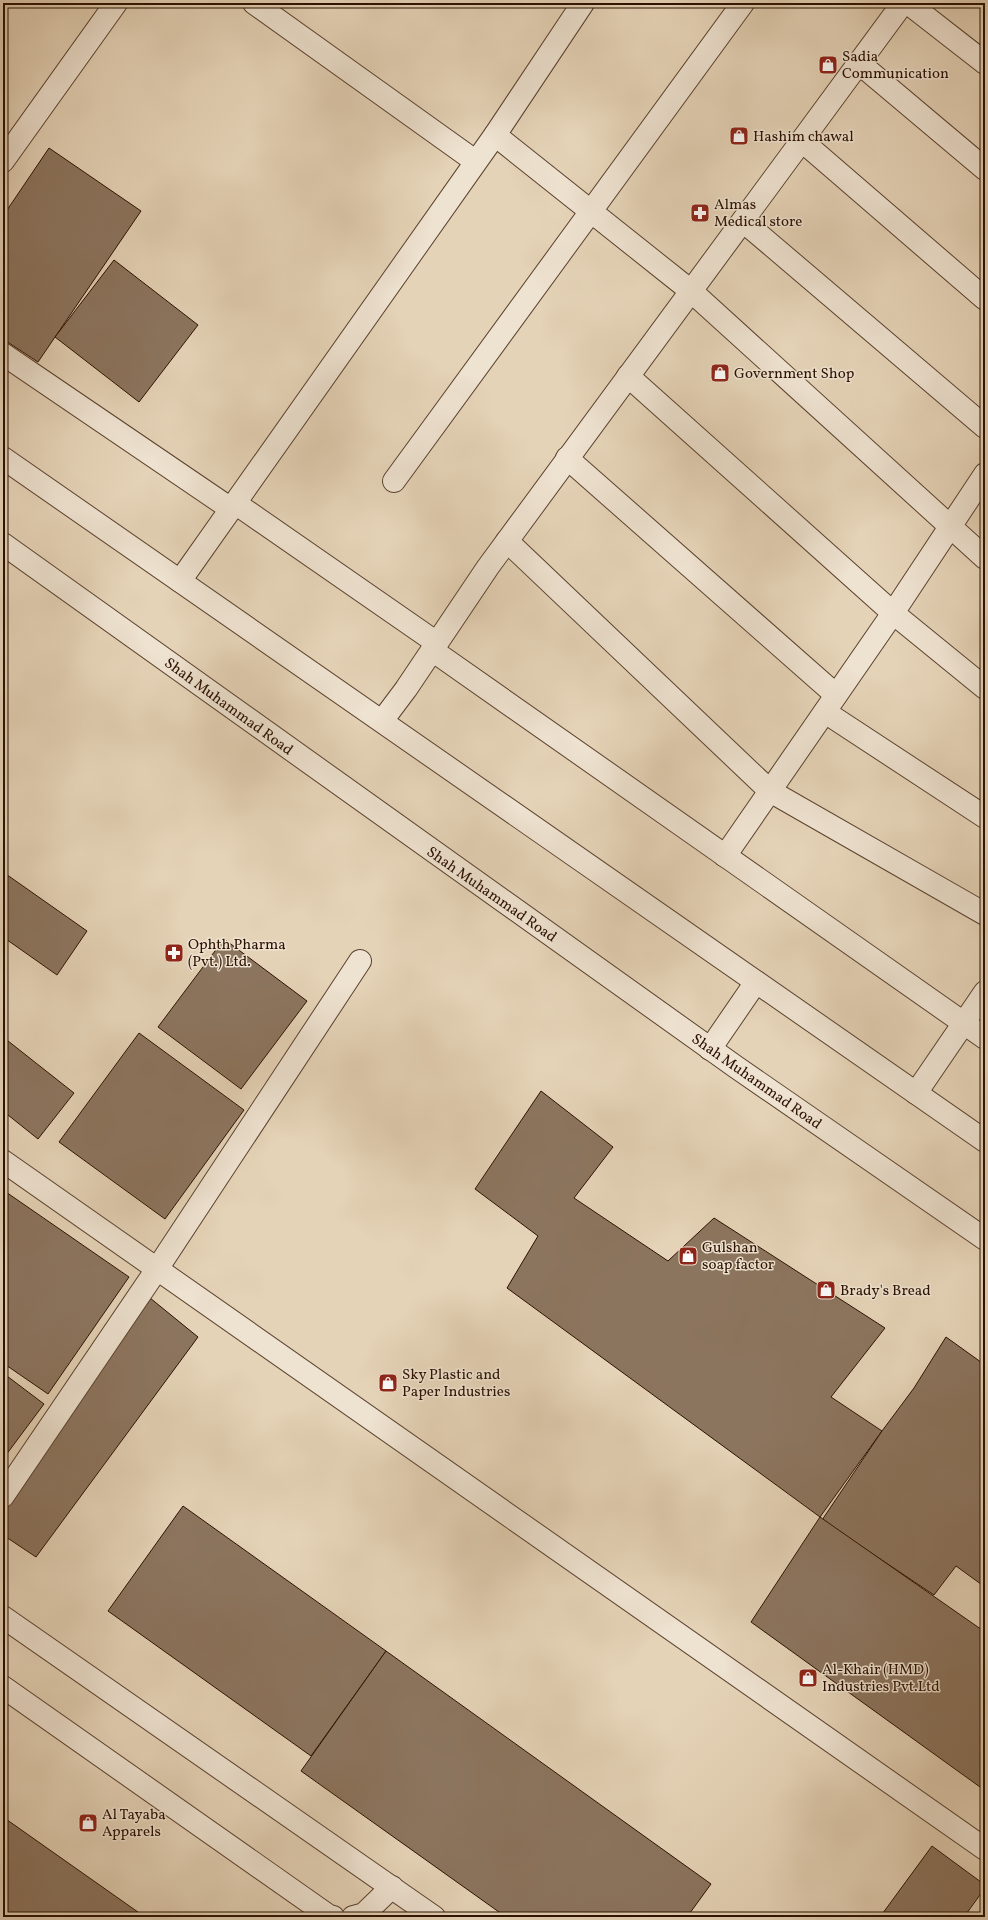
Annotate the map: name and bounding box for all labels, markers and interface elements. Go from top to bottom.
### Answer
place label: Sadia Communication [842,47,949,85]
shop icon: Sadia Communication [817,54,839,76]
shop icon: Hashim chawal [728,125,750,147]
place label: Hashim chawal [753,127,854,148]
place label: Almas Medical store [714,195,802,233]
pharmacy icon: Almas Medical store [689,202,711,224]
shop icon: Government Shop [709,362,731,384]
place label: Government Shop [734,364,854,385]
street label: Shah Muhammad Road [159,653,297,761]
street label: Shah Muhammad Road [422,842,560,948]
place label: Ophth Pharma (Pvt.) Ltd. [188,935,286,973]
pharmacy icon: Ophth Pharma (Pvt.) Ltd. [163,942,185,964]
street label: Shah Muhammad Road [687,1029,825,1135]
place label: Gulshan soap factor [702,1238,774,1276]
shop icon: Gulshan soap factor [677,1245,699,1267]
shop icon: Brady's Bread [815,1279,837,1301]
place label: Brady's Bread [840,1281,931,1302]
place label: Sky Plastic and Paper Industries [402,1365,510,1403]
shop icon: Sky Plastic and Paper Industries [377,1372,399,1394]
place label: Al-Khair (HMD) Industries Pvt.Ltd [822,1660,940,1698]
shop icon: Al-Khair (HMD) Industries Pvt.Ltd [797,1667,819,1689]
place label: Al Tayaba Apparels [102,1805,166,1843]
shop icon: Al Tayaba Apparels [77,1812,99,1834]

